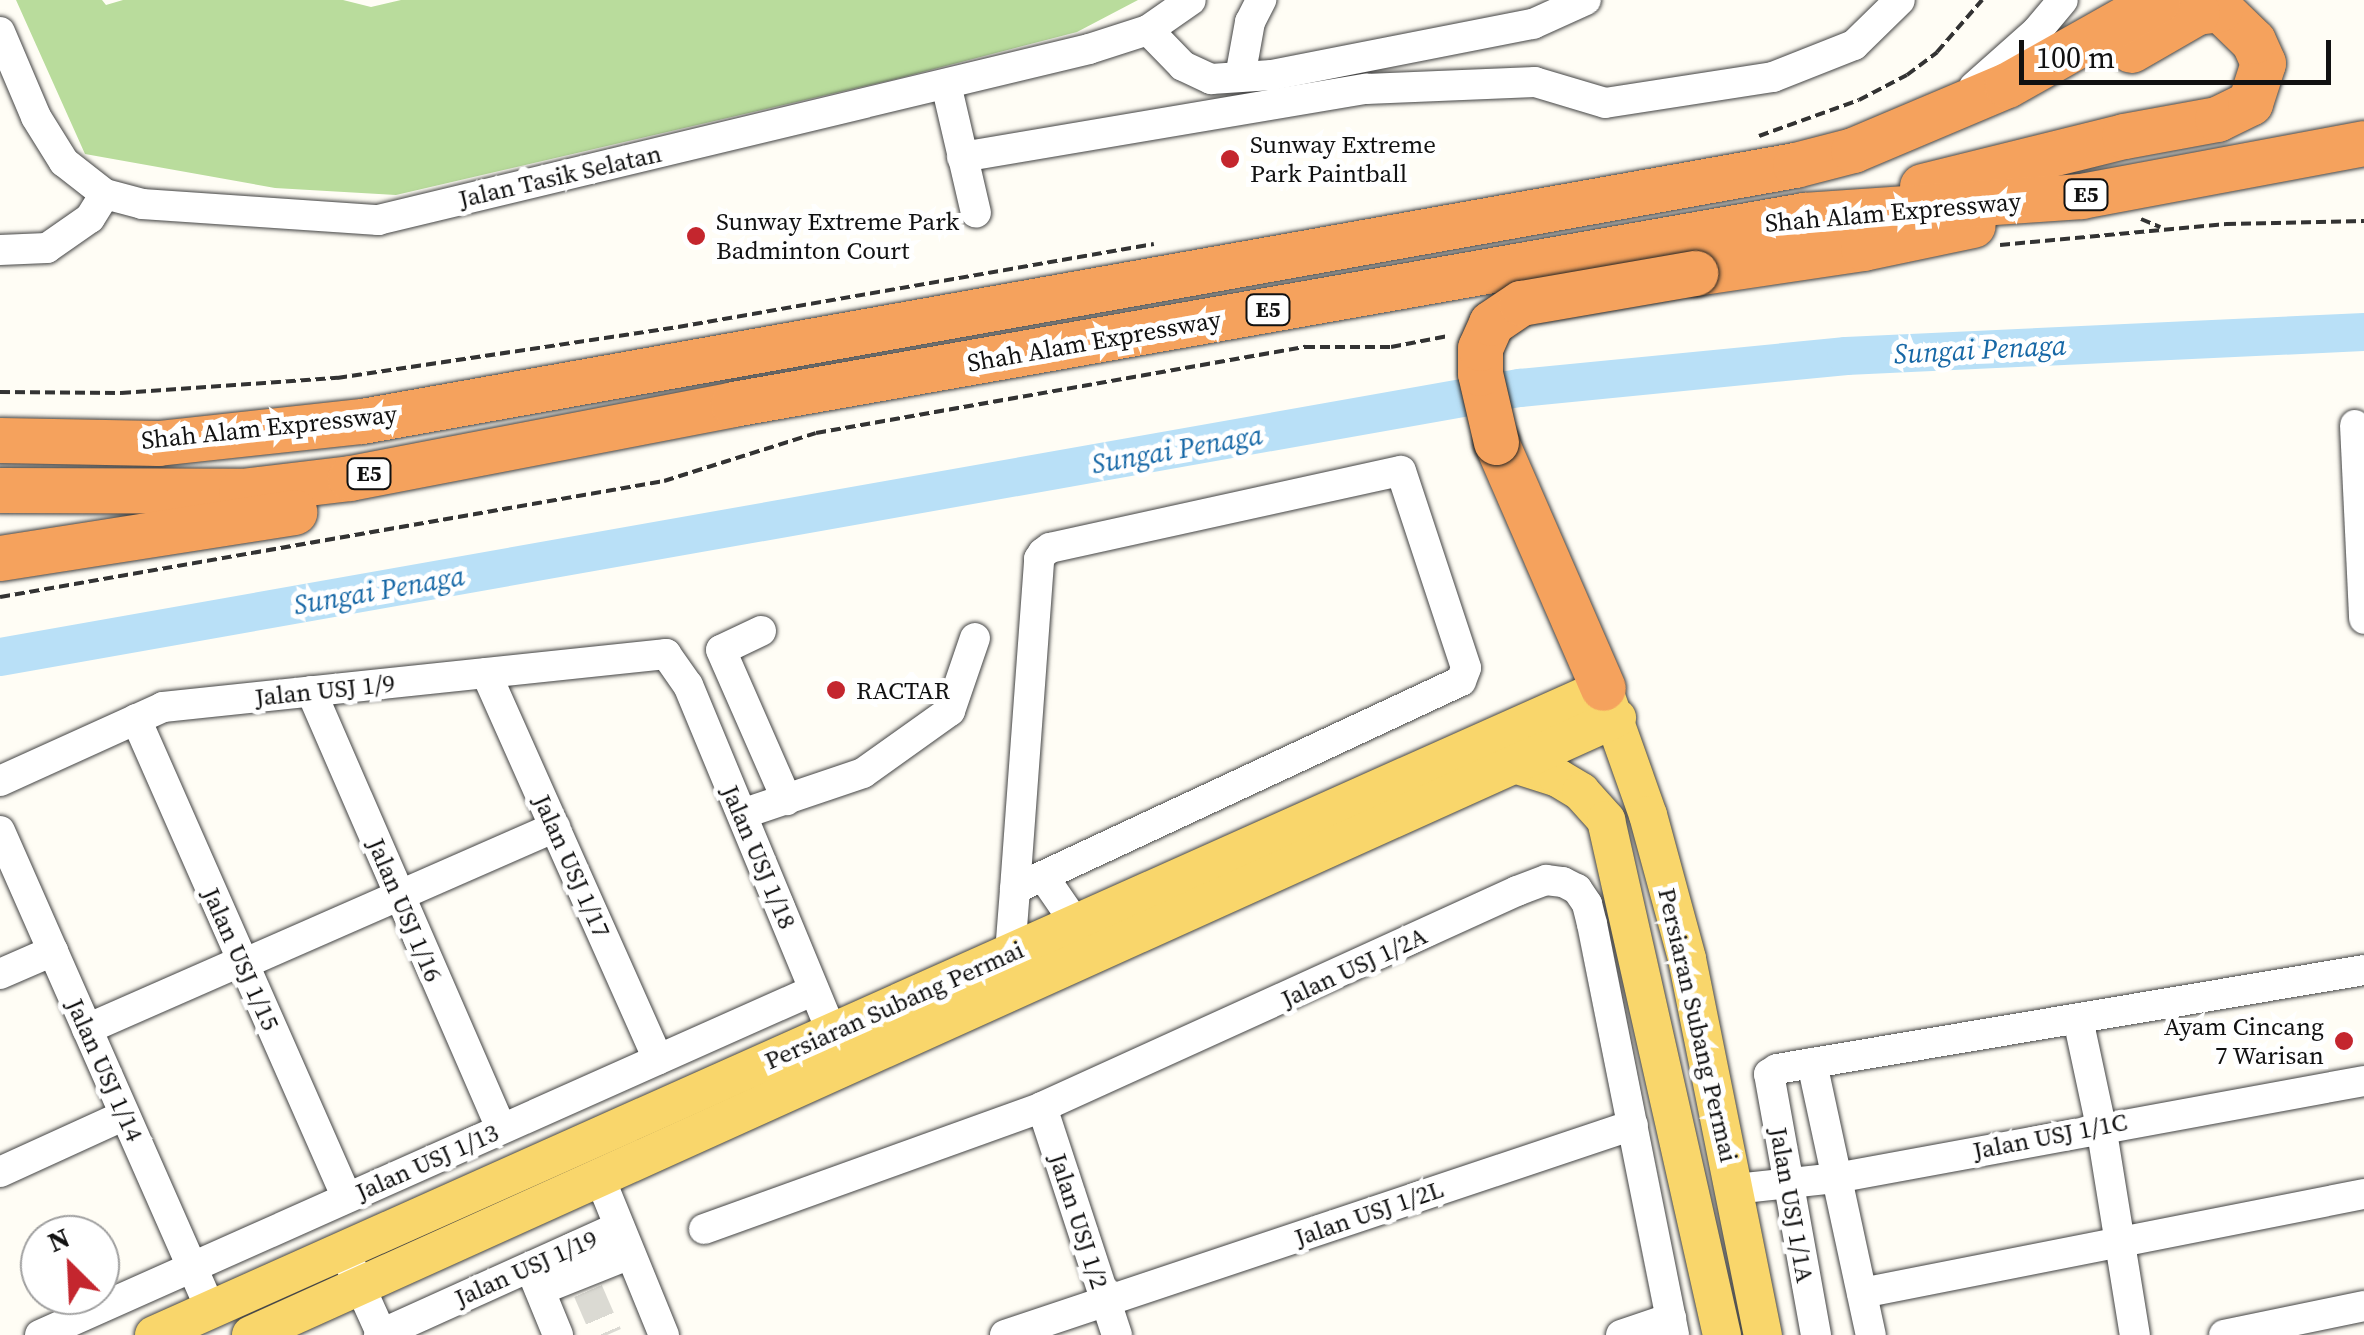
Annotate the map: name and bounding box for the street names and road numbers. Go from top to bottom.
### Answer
street label: Jalan Tasik Selatan [455,138,665,214]
road number: E5 [2061,178,2111,212]
street label: Shah Alam Expressway [1764,186,2022,238]
road number: E5 [1243,293,1293,327]
street label: Shah Alam Expressway [965,304,1223,378]
street label: Shah Alam Expressway [140,399,398,455]
road number: E5 [344,457,394,491]
street label: Jalan USJ 1/9 [253,668,397,712]
street label: Jalan USJ 1/18 [715,781,803,933]
street label: Jalan USJ 1/17 [527,790,617,942]
street label: Jalan USJ 1/16 [361,834,449,986]
street label: Jalan USJ 1/15 [196,883,286,1035]
street label: Persiaran Subang Permai [1652,885,1744,1165]
street label: Jalan USJ 1/2A [1276,920,1432,1014]
street label: Persiaran Subang Permai [760,934,1028,1076]
street label: Jalan USJ 1/14 [60,994,150,1146]
street label: Jalan USJ 1/1C [1970,1106,2130,1166]
street label: Jalan USJ 1/13 [351,1117,503,1207]
street label: Jalan USJ 1/1A [1764,1125,1820,1285]
street label: Jalan USJ 1/2 [1043,1149,1115,1293]
street label: Jalan USJ 1/2L [1290,1173,1448,1253]
street label: Jalan USJ 1/19 [450,1223,602,1313]

